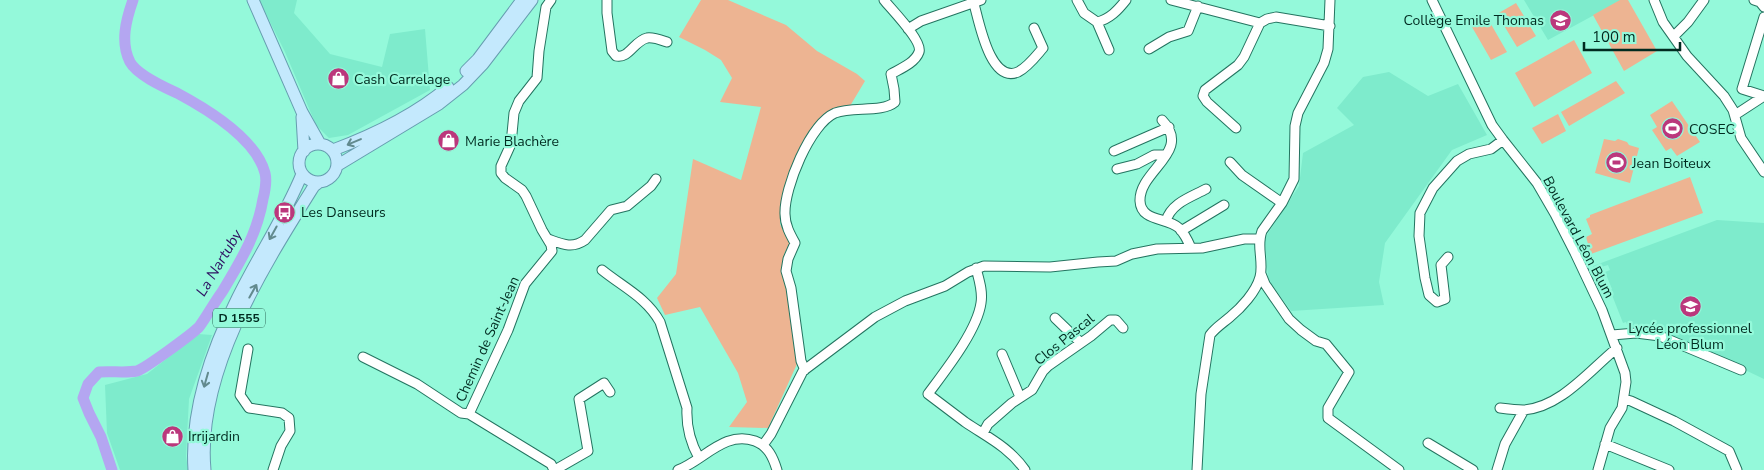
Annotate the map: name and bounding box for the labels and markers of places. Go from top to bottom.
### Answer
school or university icon: Collège Emile Thomas [1548,8,1572,32]
place label: Collège Emile Thomas [1404,11,1544,30]
shop icon: Cash Carrelage [326,67,350,91]
place label: Cash Carrelage [354,70,450,89]
sports icon: COSEC [1661,117,1685,141]
place label: COSEC [1689,120,1735,139]
shop icon: Marie Blachère [437,129,461,153]
place label: Marie Blachère [465,132,559,151]
sports icon: Jean Boiteux [1604,151,1628,175]
place label: Jean Boiteux [1631,154,1712,173]
bus stop icon: Les Danseurs [273,200,297,224]
place label: Les Danseurs [301,203,386,222]
school or university icon: Lycée professionnel Léon Blum [1678,294,1702,318]
place label: Lycée professionnel Léon Blum [1628,319,1753,354]
shop icon: Irrijardin [160,424,184,448]
place label: Irrijardin [188,427,240,446]

